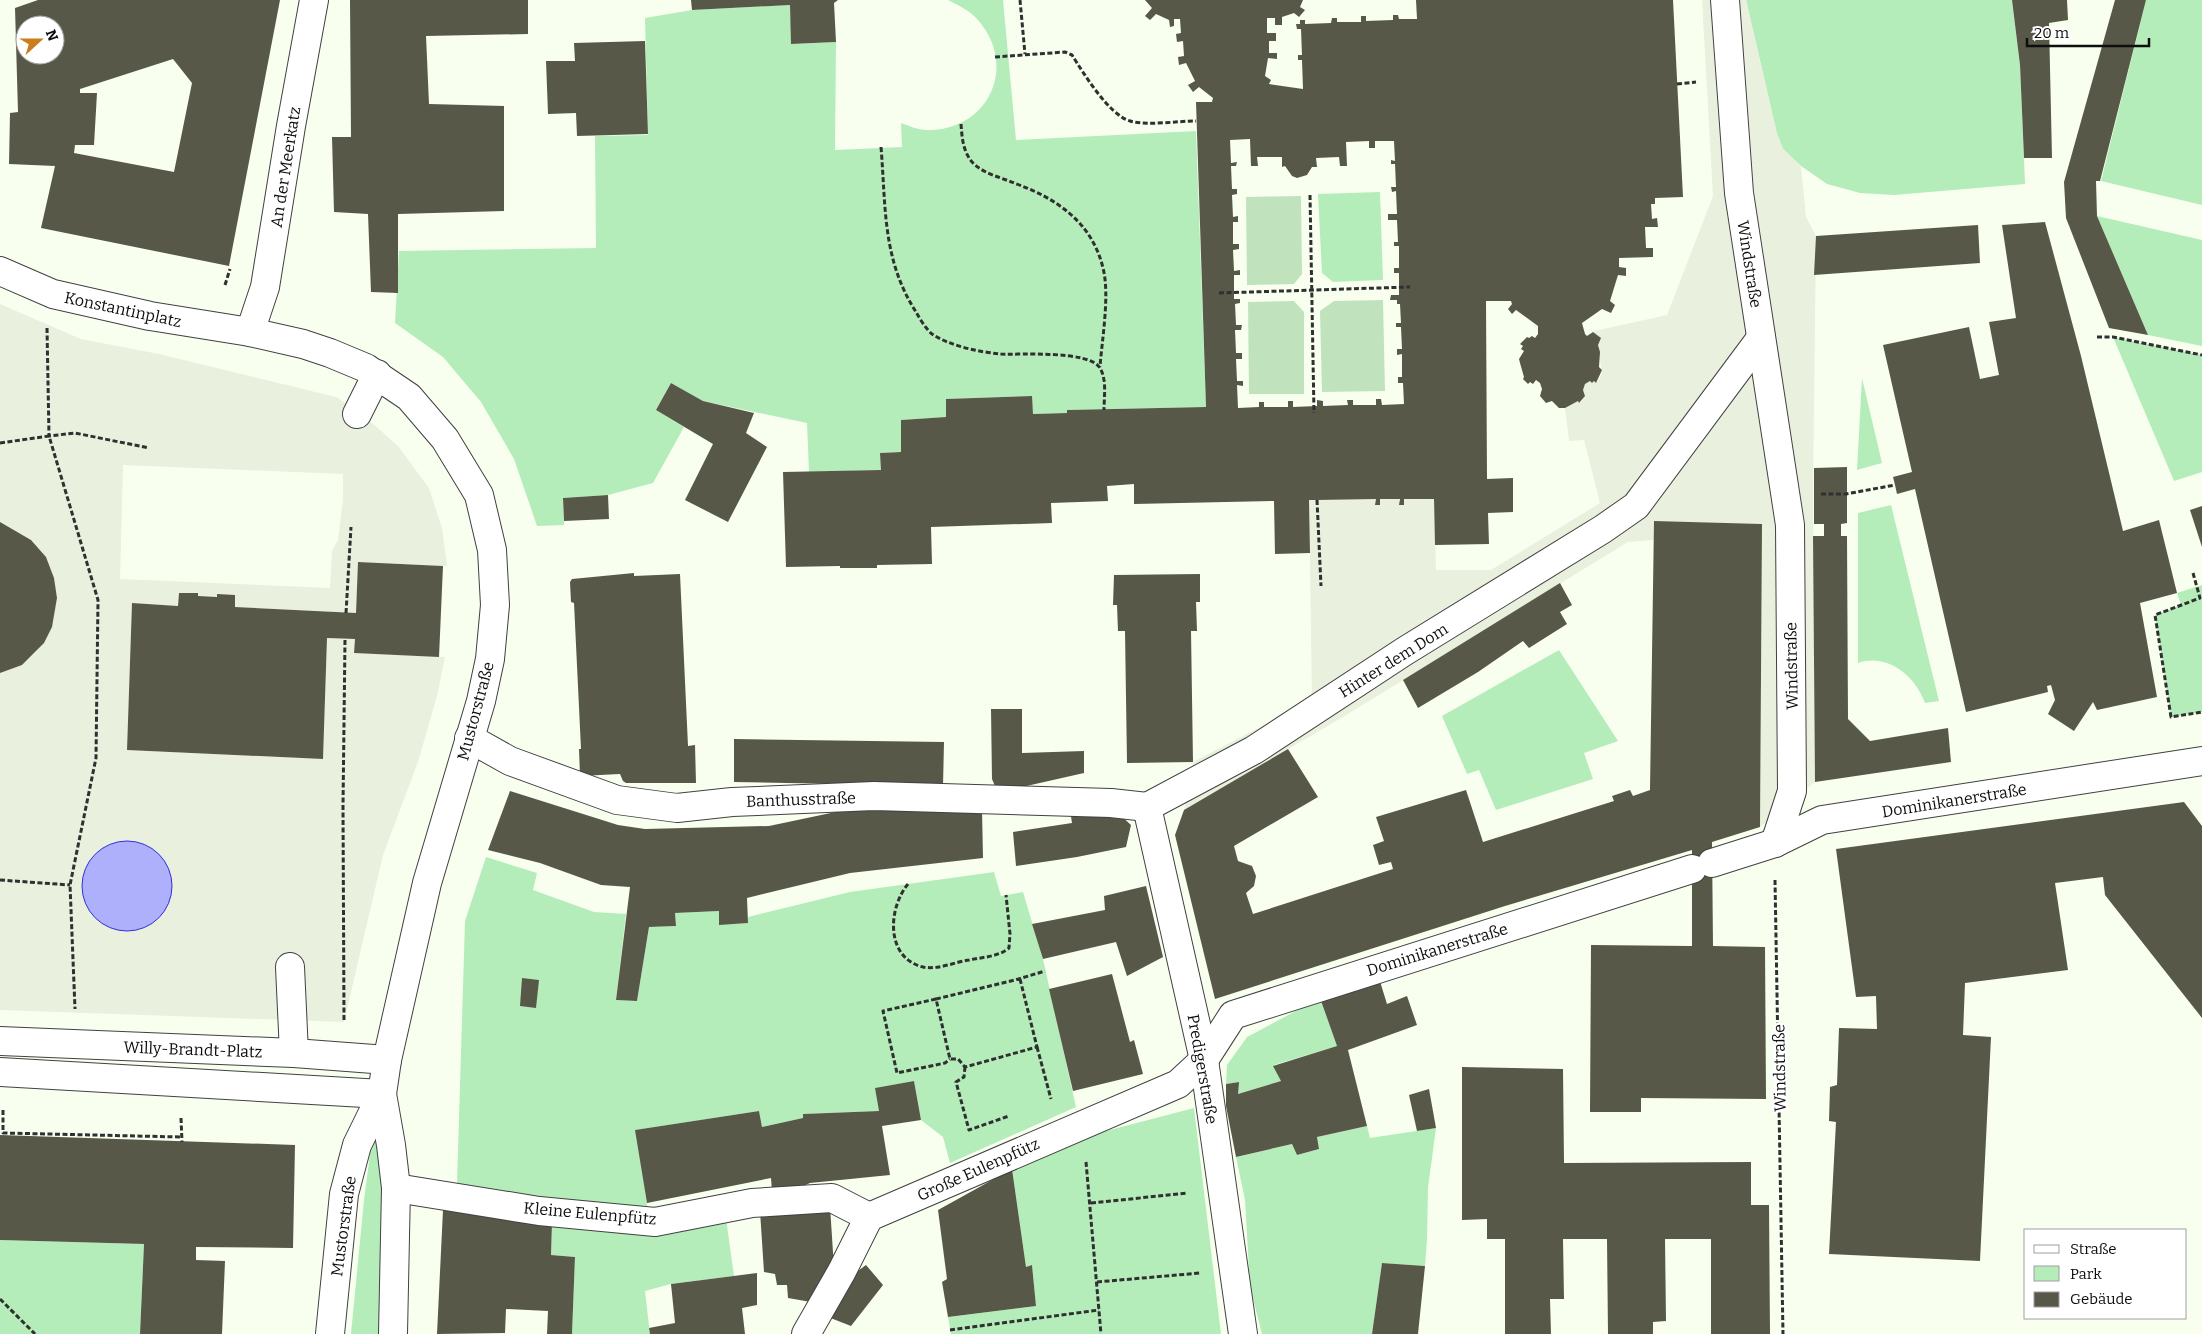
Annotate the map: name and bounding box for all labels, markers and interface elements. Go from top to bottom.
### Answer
north arrow [15,15,65,65]
scale bar [2027,15,2150,47]
text: 20 m [2034,24,2070,42]
text: N [42,27,62,44]
street label: An der Meerkatz [267,105,304,229]
street label: Windstraße [1733,219,1766,309]
street label: Konstantinplatz [63,288,183,331]
street label: Hinter dem Dom [1335,619,1451,702]
street label: Windstraße [1781,622,1802,710]
street label: Mustorstraße [453,660,498,762]
street label: Dominikanerstraße [1880,780,2028,821]
street label: Banthusstraße [746,788,856,811]
street label: Dominikanerstraße [1364,919,1510,980]
street label: Predigerstraße [1183,1013,1222,1125]
street label: Windstraße [1769,1024,1790,1112]
street label: Willy-Brandt-Platz [123,1038,263,1061]
street label: Große Eulenpfütz [914,1134,1042,1205]
street label: Mustorstraße [327,1175,360,1278]
street label: Kleine Eulenpfütz [523,1198,657,1229]
legend [2024,1229,2187,1319]
text: Straße [2070,1240,2116,1258]
text: Park [2070,1265,2102,1283]
text: Gebäude [2070,1290,2133,1308]

